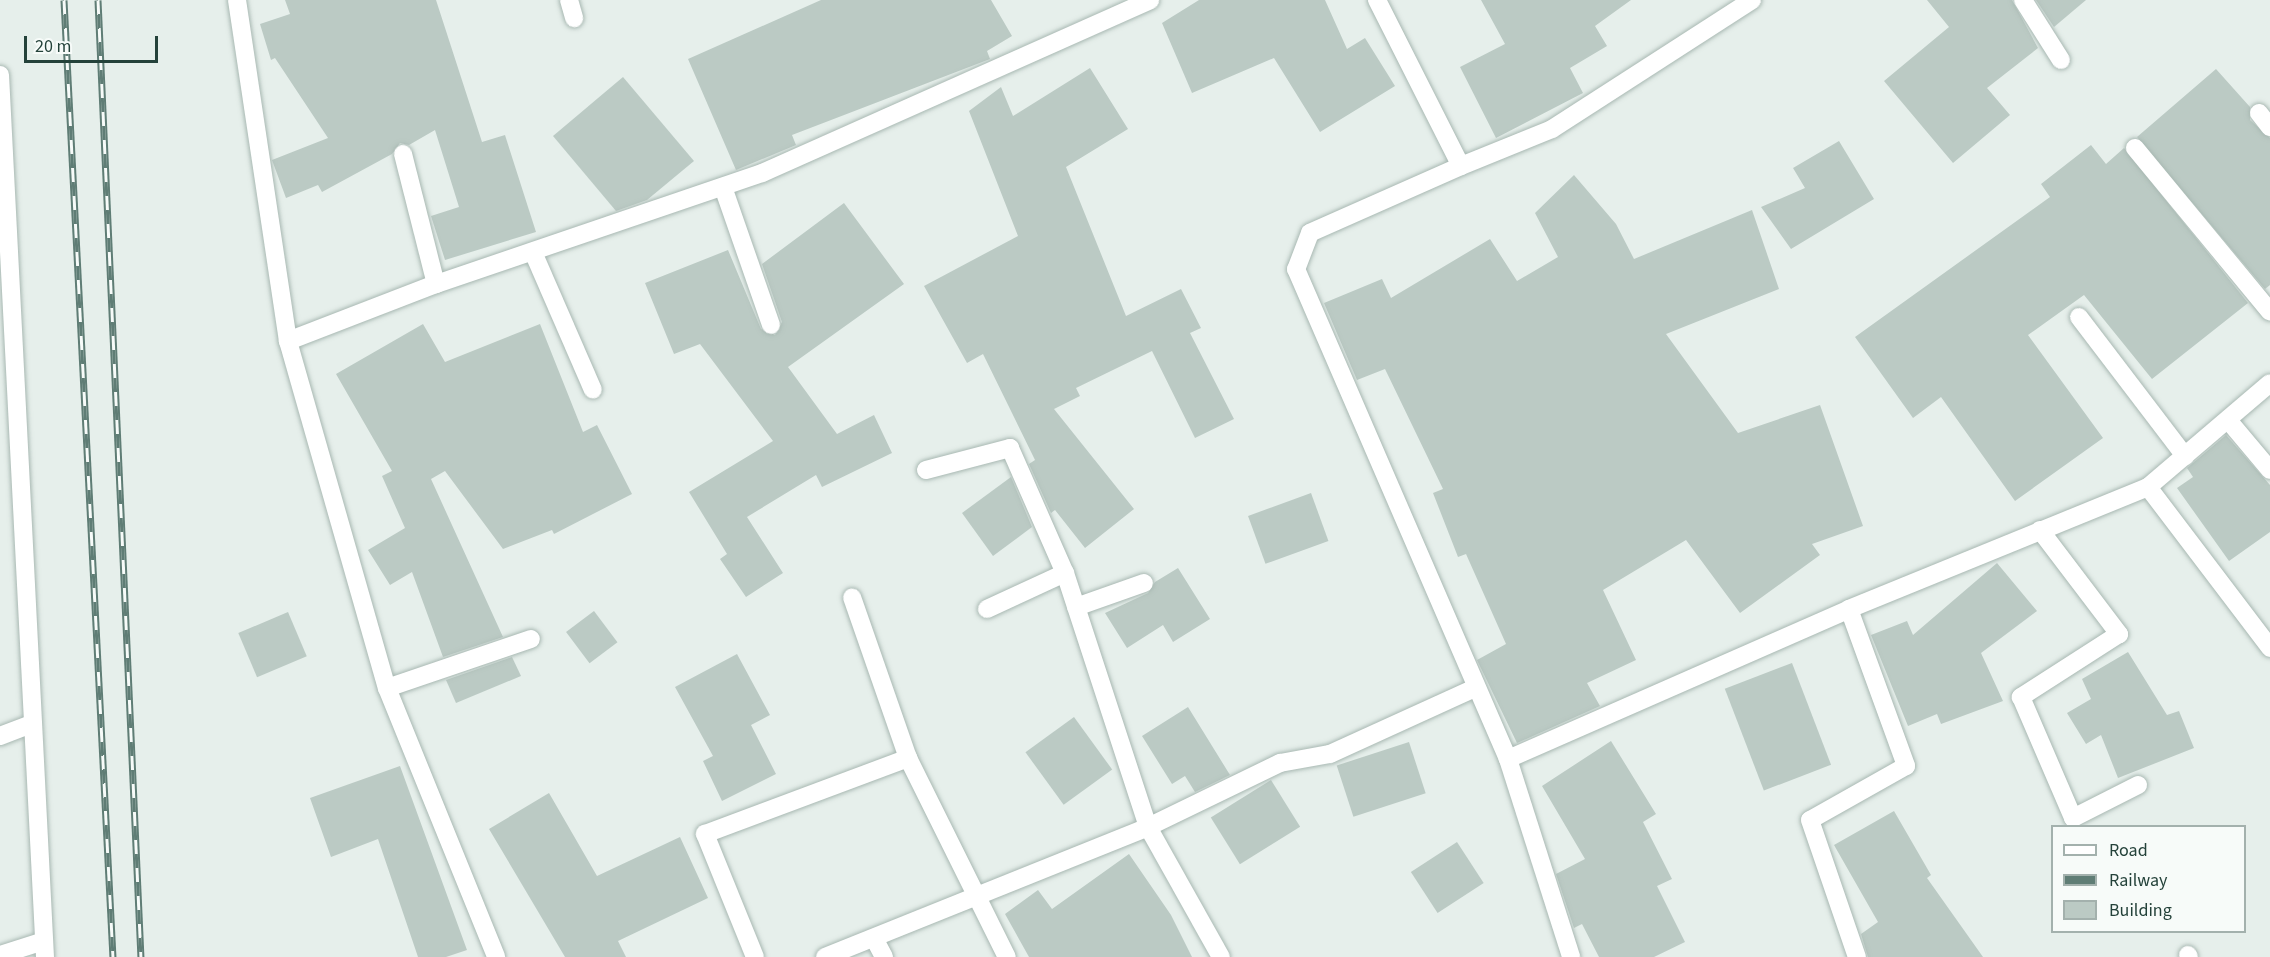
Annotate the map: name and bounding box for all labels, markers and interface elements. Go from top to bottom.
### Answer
scale bar [27,24,160,62]
text: 20 m [35,34,71,59]
legend [2051,825,2246,933]
text: Road [2109,838,2148,863]
text: Railway [2109,868,2168,893]
text: Building [2109,898,2172,923]

